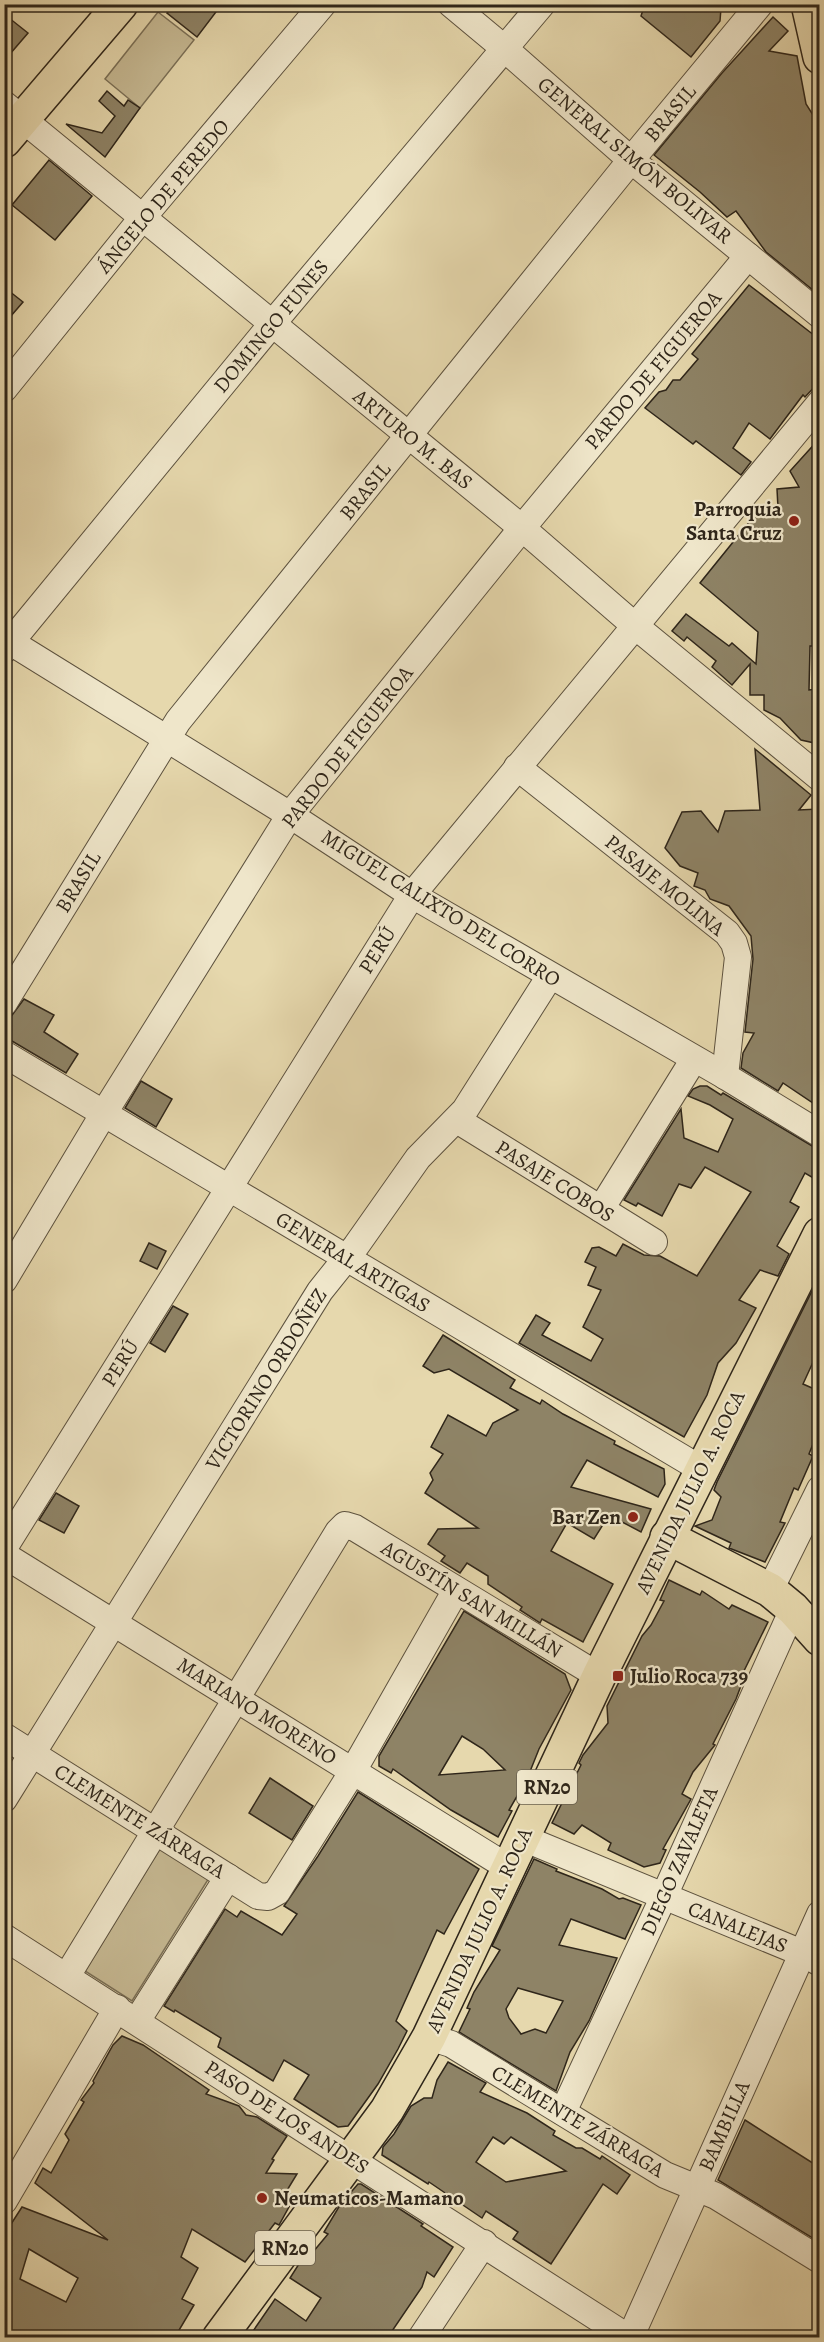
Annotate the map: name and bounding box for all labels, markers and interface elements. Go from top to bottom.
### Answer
street label: GENERAL SIMÓN BOLIVAR [532,70,738,250]
street label: BRASIL [638,78,702,148]
street label: ÁNGELO DE PEREDO [90,113,236,280]
street label: DOMINGO FUNES [207,253,335,399]
street label: PARDO DE FIGUEROA [578,284,728,455]
street label: ARTURO M. BAS [347,382,479,496]
street label: BRASIL [333,456,397,526]
place label: Parroquia Santa Cruz [686,495,783,547]
marker: Parroquia Santa Cruz [787,514,801,528]
street label: PARDO DE FIGUEROA [275,659,420,834]
street label: MIGUEL CALIXTO DEL CORRO [316,823,566,993]
street label: PASAJE MOLINA [599,828,731,943]
street label: BRASIL [49,846,107,918]
street label: PERÚ [352,921,402,979]
street label: PASAJE COBOS [490,1133,620,1229]
street label: GENERAL ARTIGAS [271,1205,435,1319]
street label: VICTORINO ORDOÑEZ [198,1283,333,1476]
street label: PERÚ [95,1334,145,1392]
street label: AVENIDA JULIO A. ROCA [628,1385,752,1599]
place label: Bar Zen [552,1503,621,1531]
marker: Bar Zen [626,1510,640,1524]
street label: AGUSTÍN SAN MILLÁN [375,1533,568,1664]
street label: MARIANO MORENO [172,1651,342,1771]
place label: Julio Roca 739 [630,1662,748,1690]
marker: Julio Roca 739 [611,1669,625,1683]
street label: CLEMENTE ZÁRRAGA [49,1757,232,1885]
road number: RN20 [517,1770,577,1804]
street label: DIEGO ZAVALETA [634,1781,725,1940]
street label: AVENIDA JULIO A. ROCA [419,1822,539,2038]
street label: CANALEJAS [684,1894,792,1960]
street label: PASO DE LOS ANDES [199,2053,375,2181]
street label: CLEMENTE ZÁRRAGA [486,2058,670,2184]
street label: BAMBILLA [692,2076,757,2176]
place label: Neumaticos-Mamano [274,2184,464,2212]
marker: Neumaticos-Mamano [255,2191,269,2205]
road number: RN20 [255,2231,315,2265]

